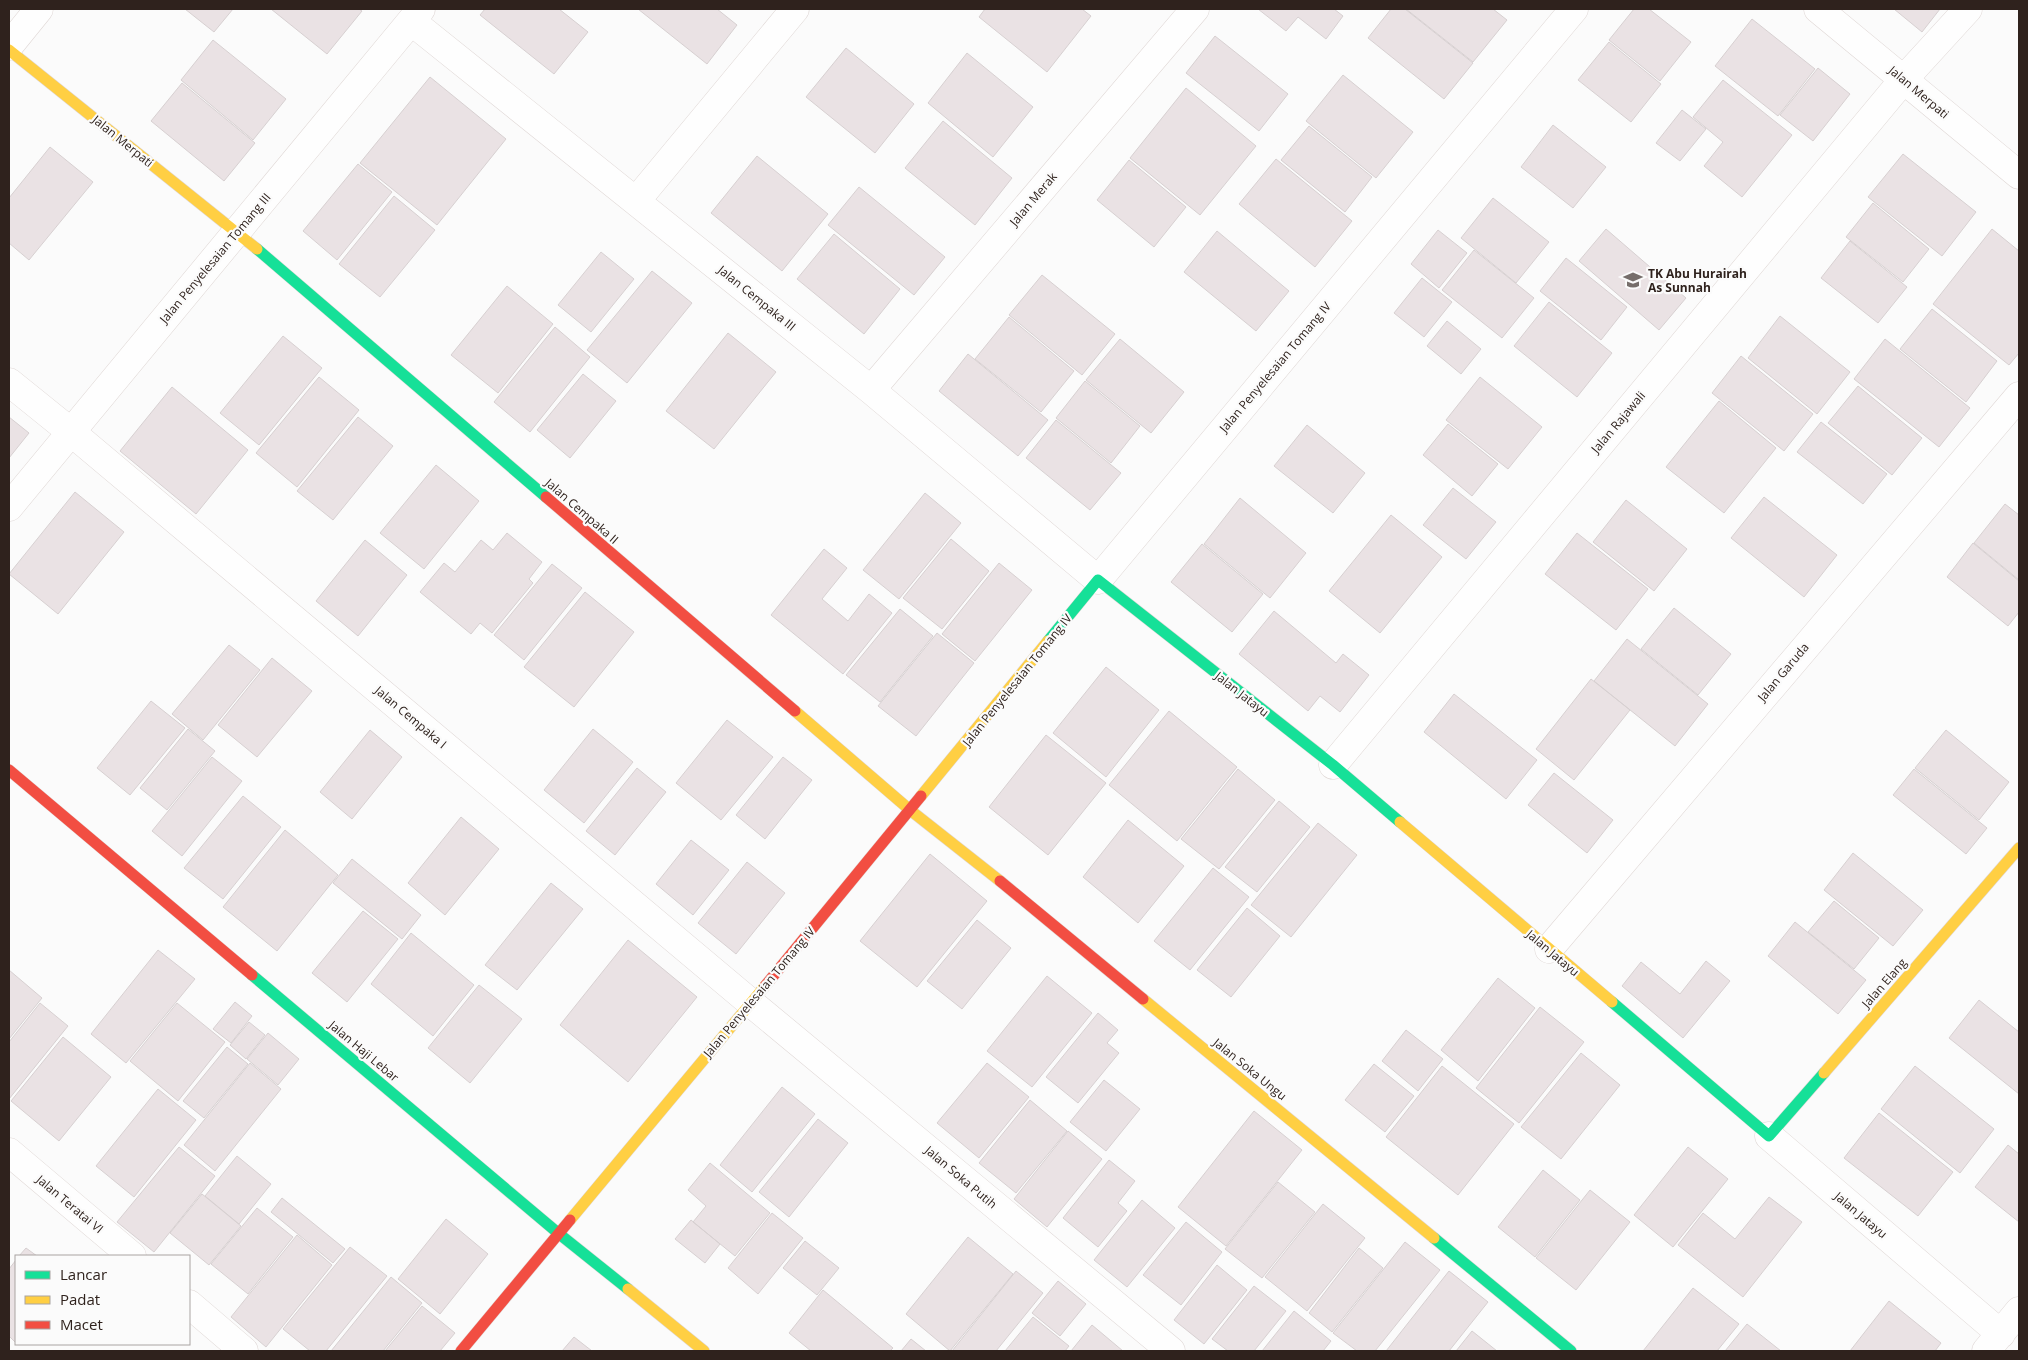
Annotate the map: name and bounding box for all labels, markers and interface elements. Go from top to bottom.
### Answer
street label: Jalan Merpati [1884,61,1953,122]
street label: Jalan Merpati [88,111,157,171]
street label: Jalan Merak [1005,168,1061,230]
street label: Jalan Penyelesaian Tomang III [155,189,275,327]
street label: Jalan Cempaka III [714,261,800,335]
place label: TK Abu Hurairah As Sunnah [1648,265,1747,296]
school or university icon: TK Abu Hurairah As Sunnah [1622,269,1644,291]
street label: Jalan Penyelesaian Tomang IV [1215,297,1335,437]
street label: Jalan Rajawali [1586,387,1649,457]
street label: Jalan Cempaka II [541,474,622,548]
street label: Jalan Penyelesaian Tomang IV [958,610,1076,750]
street label: Jalan Garuda [1753,639,1813,706]
street label: Jalan Jatayu [1211,667,1273,720]
street label: Jalan Cempaka I [371,681,451,752]
street label: Jalan Penyelesaian Tomang IV [699,922,819,1062]
street label: Jalan Jatayu [1522,925,1583,980]
street label: Jalan Elang [1857,954,1911,1012]
street label: Jalan Haji Lebar [325,1016,403,1085]
street label: Jalan Soka Ungu [1209,1033,1290,1104]
street label: Jalan Soka Putih [921,1141,1001,1212]
street label: Jalan Teratai VI [32,1170,107,1237]
street label: Jalan Jatayu [1830,1187,1891,1242]
legend [15,1255,190,1345]
text: Lancar [60,1264,107,1284]
text: Padat [60,1289,100,1309]
text: Macet [60,1314,103,1334]

